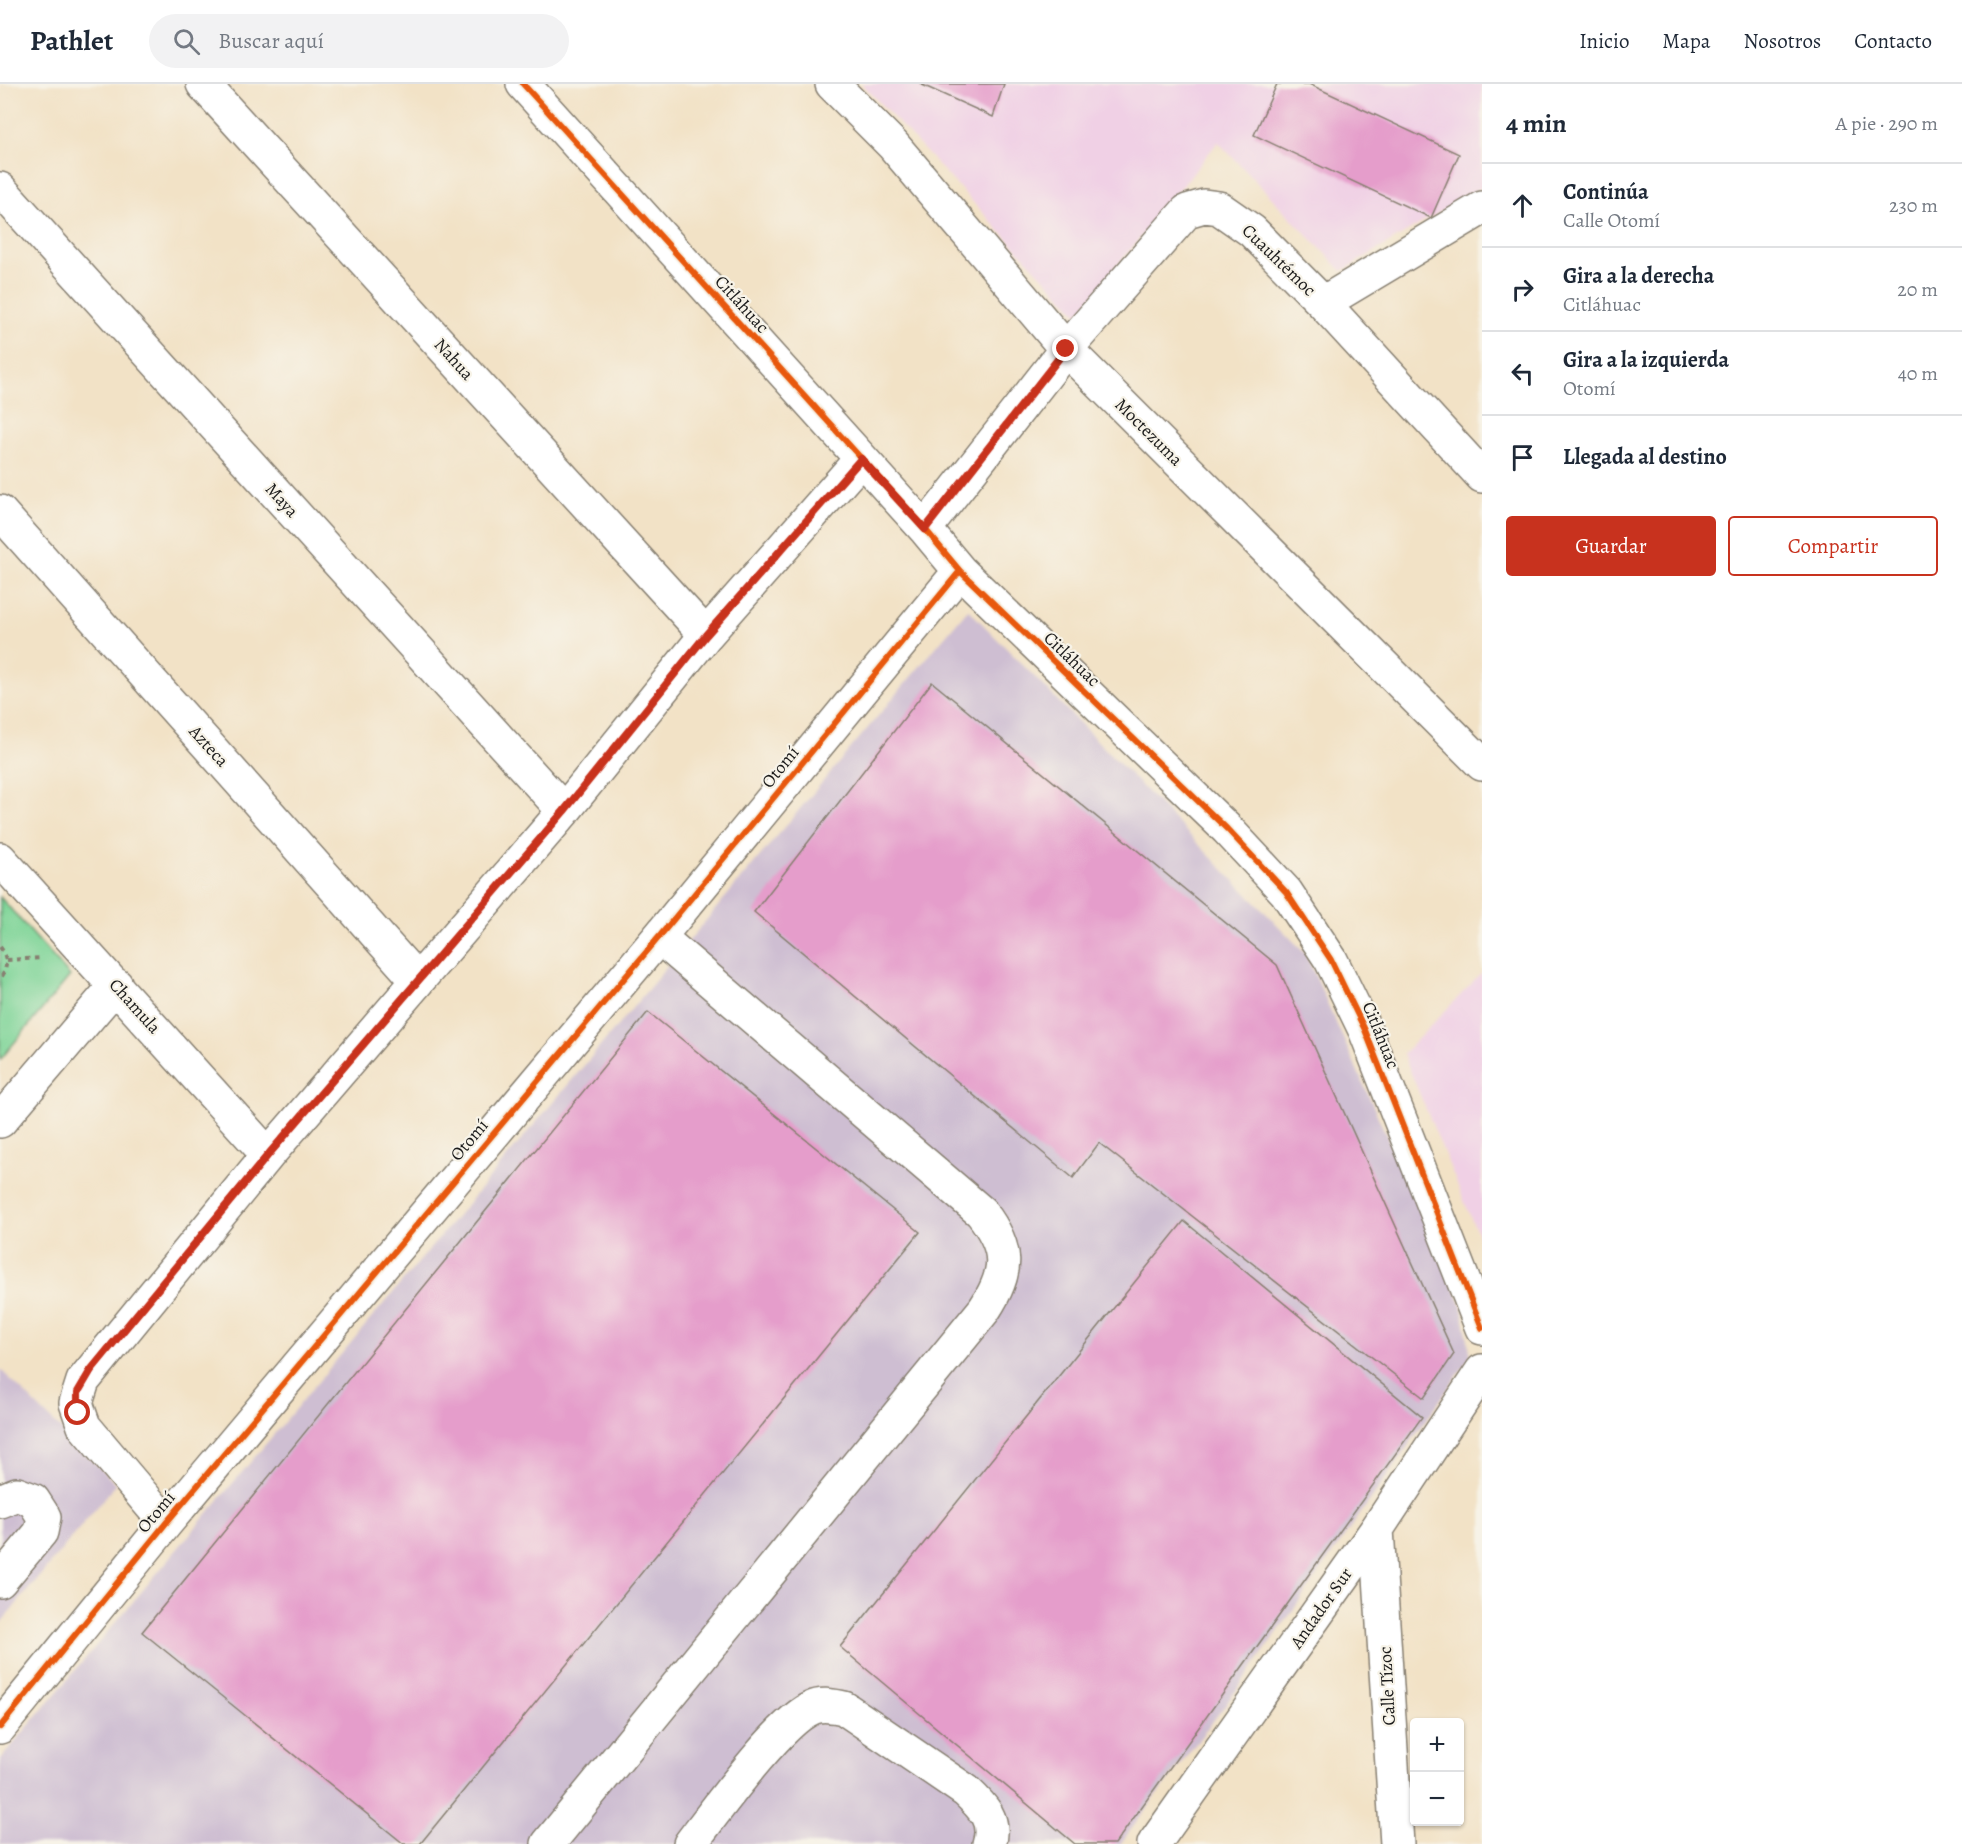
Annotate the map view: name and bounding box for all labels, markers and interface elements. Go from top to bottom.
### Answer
search box [149,14,569,68]
text: Pathlet [30,22,113,60]
icon: search [170,25,203,58]
text: Buscar aquí [218,26,324,56]
text: Inicio [1579,27,1629,55]
text: Mapa [1662,27,1711,55]
text: Nosotros [1744,27,1821,55]
text: Contacto [1854,27,1932,55]
text: 4 min [1506,106,1567,141]
text: A pie · 290 m [1835,110,1938,137]
text: Continúa [1563,177,1649,207]
icon: ahead [1506,189,1539,222]
text: 230 m [1889,192,1938,219]
text: Calle Otomí [1563,207,1660,234]
street label: Cuauhtémoc [1237,219,1321,301]
text: Gira a la derecha [1563,261,1714,291]
street label: Citláhuac [710,270,774,338]
icon: right [1506,273,1539,306]
text: 20 m [1897,276,1938,303]
text: Citláhuac [1563,291,1641,318]
street label: Nahua [429,333,480,386]
route end [1052,335,1078,361]
text: Gira a la izquierda [1563,345,1729,375]
icon: left [1506,357,1539,390]
text: 40 m [1898,360,1938,387]
text: Otomí [1563,375,1616,402]
street label: Moctezuma [1110,393,1189,472]
icon: arrive [1506,441,1539,474]
text: Llegada al destino [1563,442,1727,472]
street label: Maya [260,477,304,523]
button: Guardar [1506,516,1716,576]
button: Compartir [1728,516,1938,576]
street label: Citláhuac [1038,626,1106,692]
street label: Azteca [183,719,235,773]
street label: Otomí [756,741,804,793]
street label: Chamula [104,973,167,1039]
street label: Citláhuac [1357,998,1405,1072]
street label: Otomí [445,1114,493,1166]
route start [64,1399,90,1425]
street label: Otomí [132,1486,180,1538]
street label: Andador Sur [1284,1563,1358,1654]
street label: Calle Tízoc [1373,1646,1401,1726]
map controls [1410,1718,1464,1826]
button: + [1410,1718,1464,1772]
button: − [1410,1772,1464,1826]

